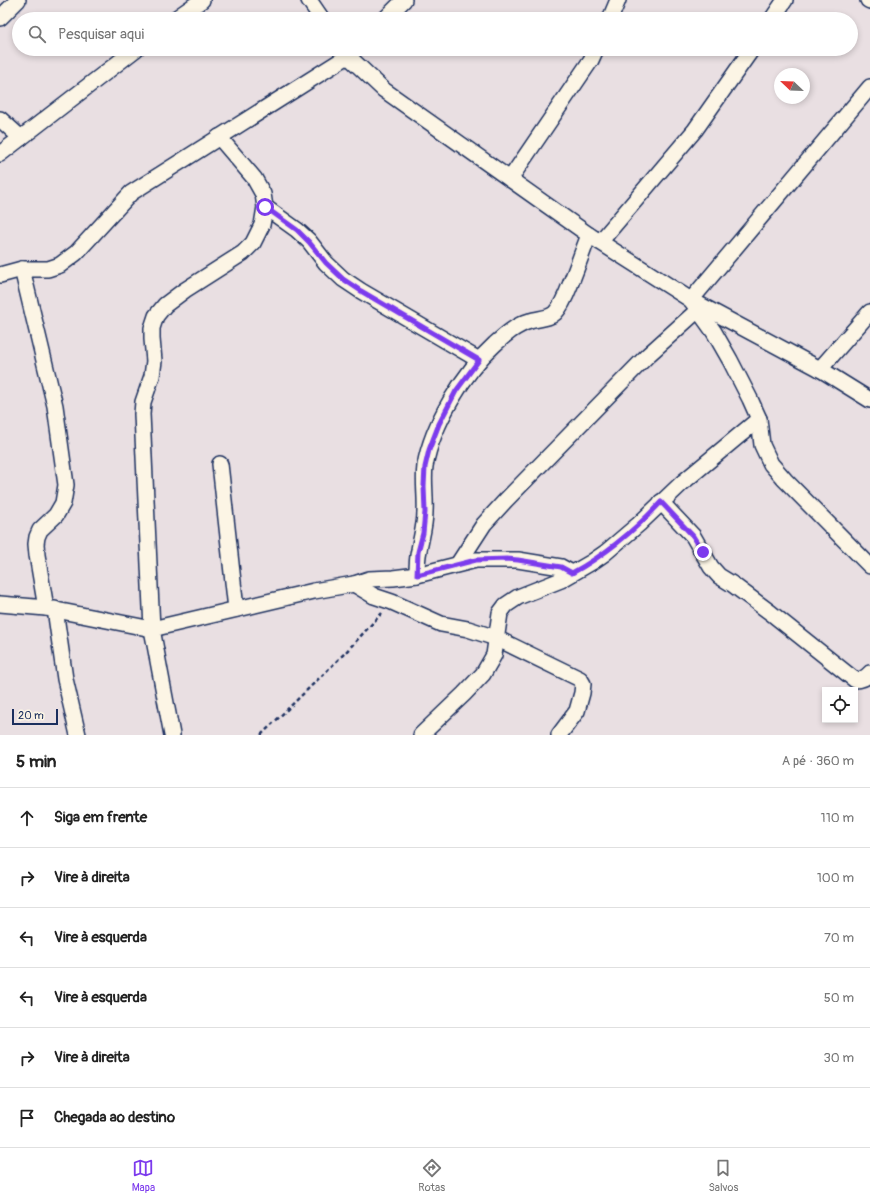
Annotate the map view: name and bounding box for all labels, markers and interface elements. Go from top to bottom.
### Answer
search box [12,12,858,56]
icon: search [26,23,48,45]
text: Pesquisar aqui [58,25,144,44]
north arrow [774,68,810,104]
route start [256,198,274,216]
route end [694,543,712,561]
map controls [822,687,858,723]
button: locate [822,687,858,723]
scale bar [12,707,58,726]
text: 20 m [18,709,44,722]
text: 5 min [16,751,56,772]
text: A pé · 360 m [782,753,854,769]
icon: ahead [16,807,38,829]
text: Siga em frente [54,808,147,827]
text: 110 m [821,810,854,826]
icon: right [16,867,38,889]
text: Vire à direita [54,868,130,887]
text: 100 m [817,870,854,886]
icon: left [16,927,38,949]
text: Vire à esquerda [54,928,147,947]
text: 70 m [824,930,854,946]
icon: left [16,987,38,1009]
text: Vire à esquerda [54,988,147,1007]
text: 50 m [824,990,854,1006]
icon: right [16,1047,38,1069]
text: Vire à direita [54,1048,130,1067]
text: 30 m [824,1050,854,1066]
icon: arrive [16,1107,38,1129]
text: Chegada ao destino [54,1108,175,1127]
tab: Mapa [132,1157,155,1194]
tab: Rotas [418,1157,445,1194]
tab: Salvos [708,1157,738,1194]

